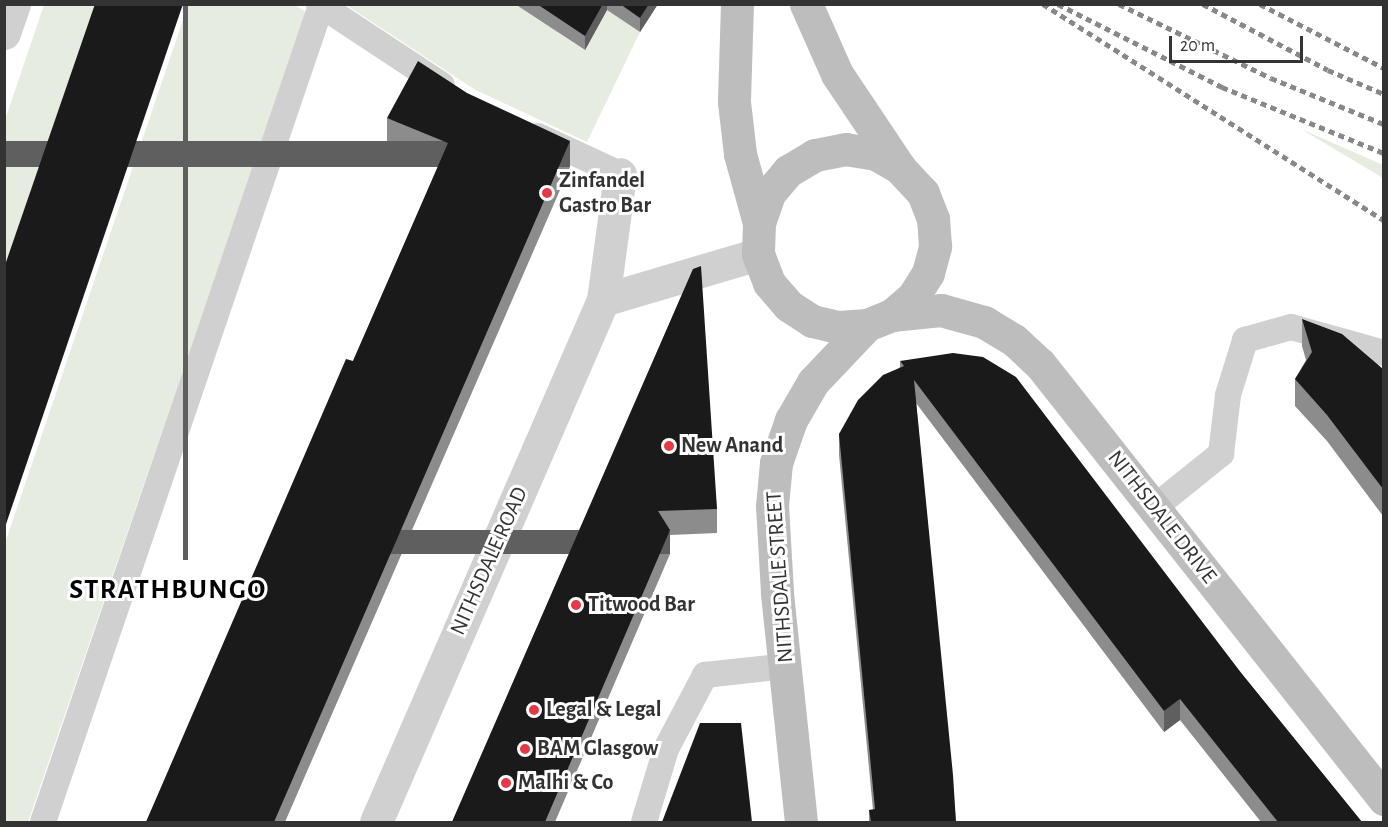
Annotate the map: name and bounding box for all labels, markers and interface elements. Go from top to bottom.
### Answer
scale bar [1172,24,1306,62]
text: 20 m [1180,37,1215,55]
place label: Zinfandel Gastro Bar [559,167,651,218]
marker: Zinfandel Gastro Bar [540,186,554,200]
place label: New Anand [681,433,783,459]
marker: New Anand [662,439,676,453]
street label: NITHSDALE DRIVE [1102,445,1222,589]
street label: NITHSDALE ROAD [445,483,533,639]
street label: NITHSDALE STREET [761,490,799,664]
district label: STRATHBUNGO [69,573,267,607]
place label: Titwood Bar [588,592,695,618]
marker: Titwood Bar [569,598,583,612]
place label: Legal & Legal [546,697,662,723]
marker: Legal & Legal [527,703,541,717]
place label: BAM Glasgow [537,736,658,762]
marker: BAM Glasgow [518,742,532,756]
place label: Malhi & Co [518,770,613,796]
marker: Malhi & Co [499,776,513,790]

